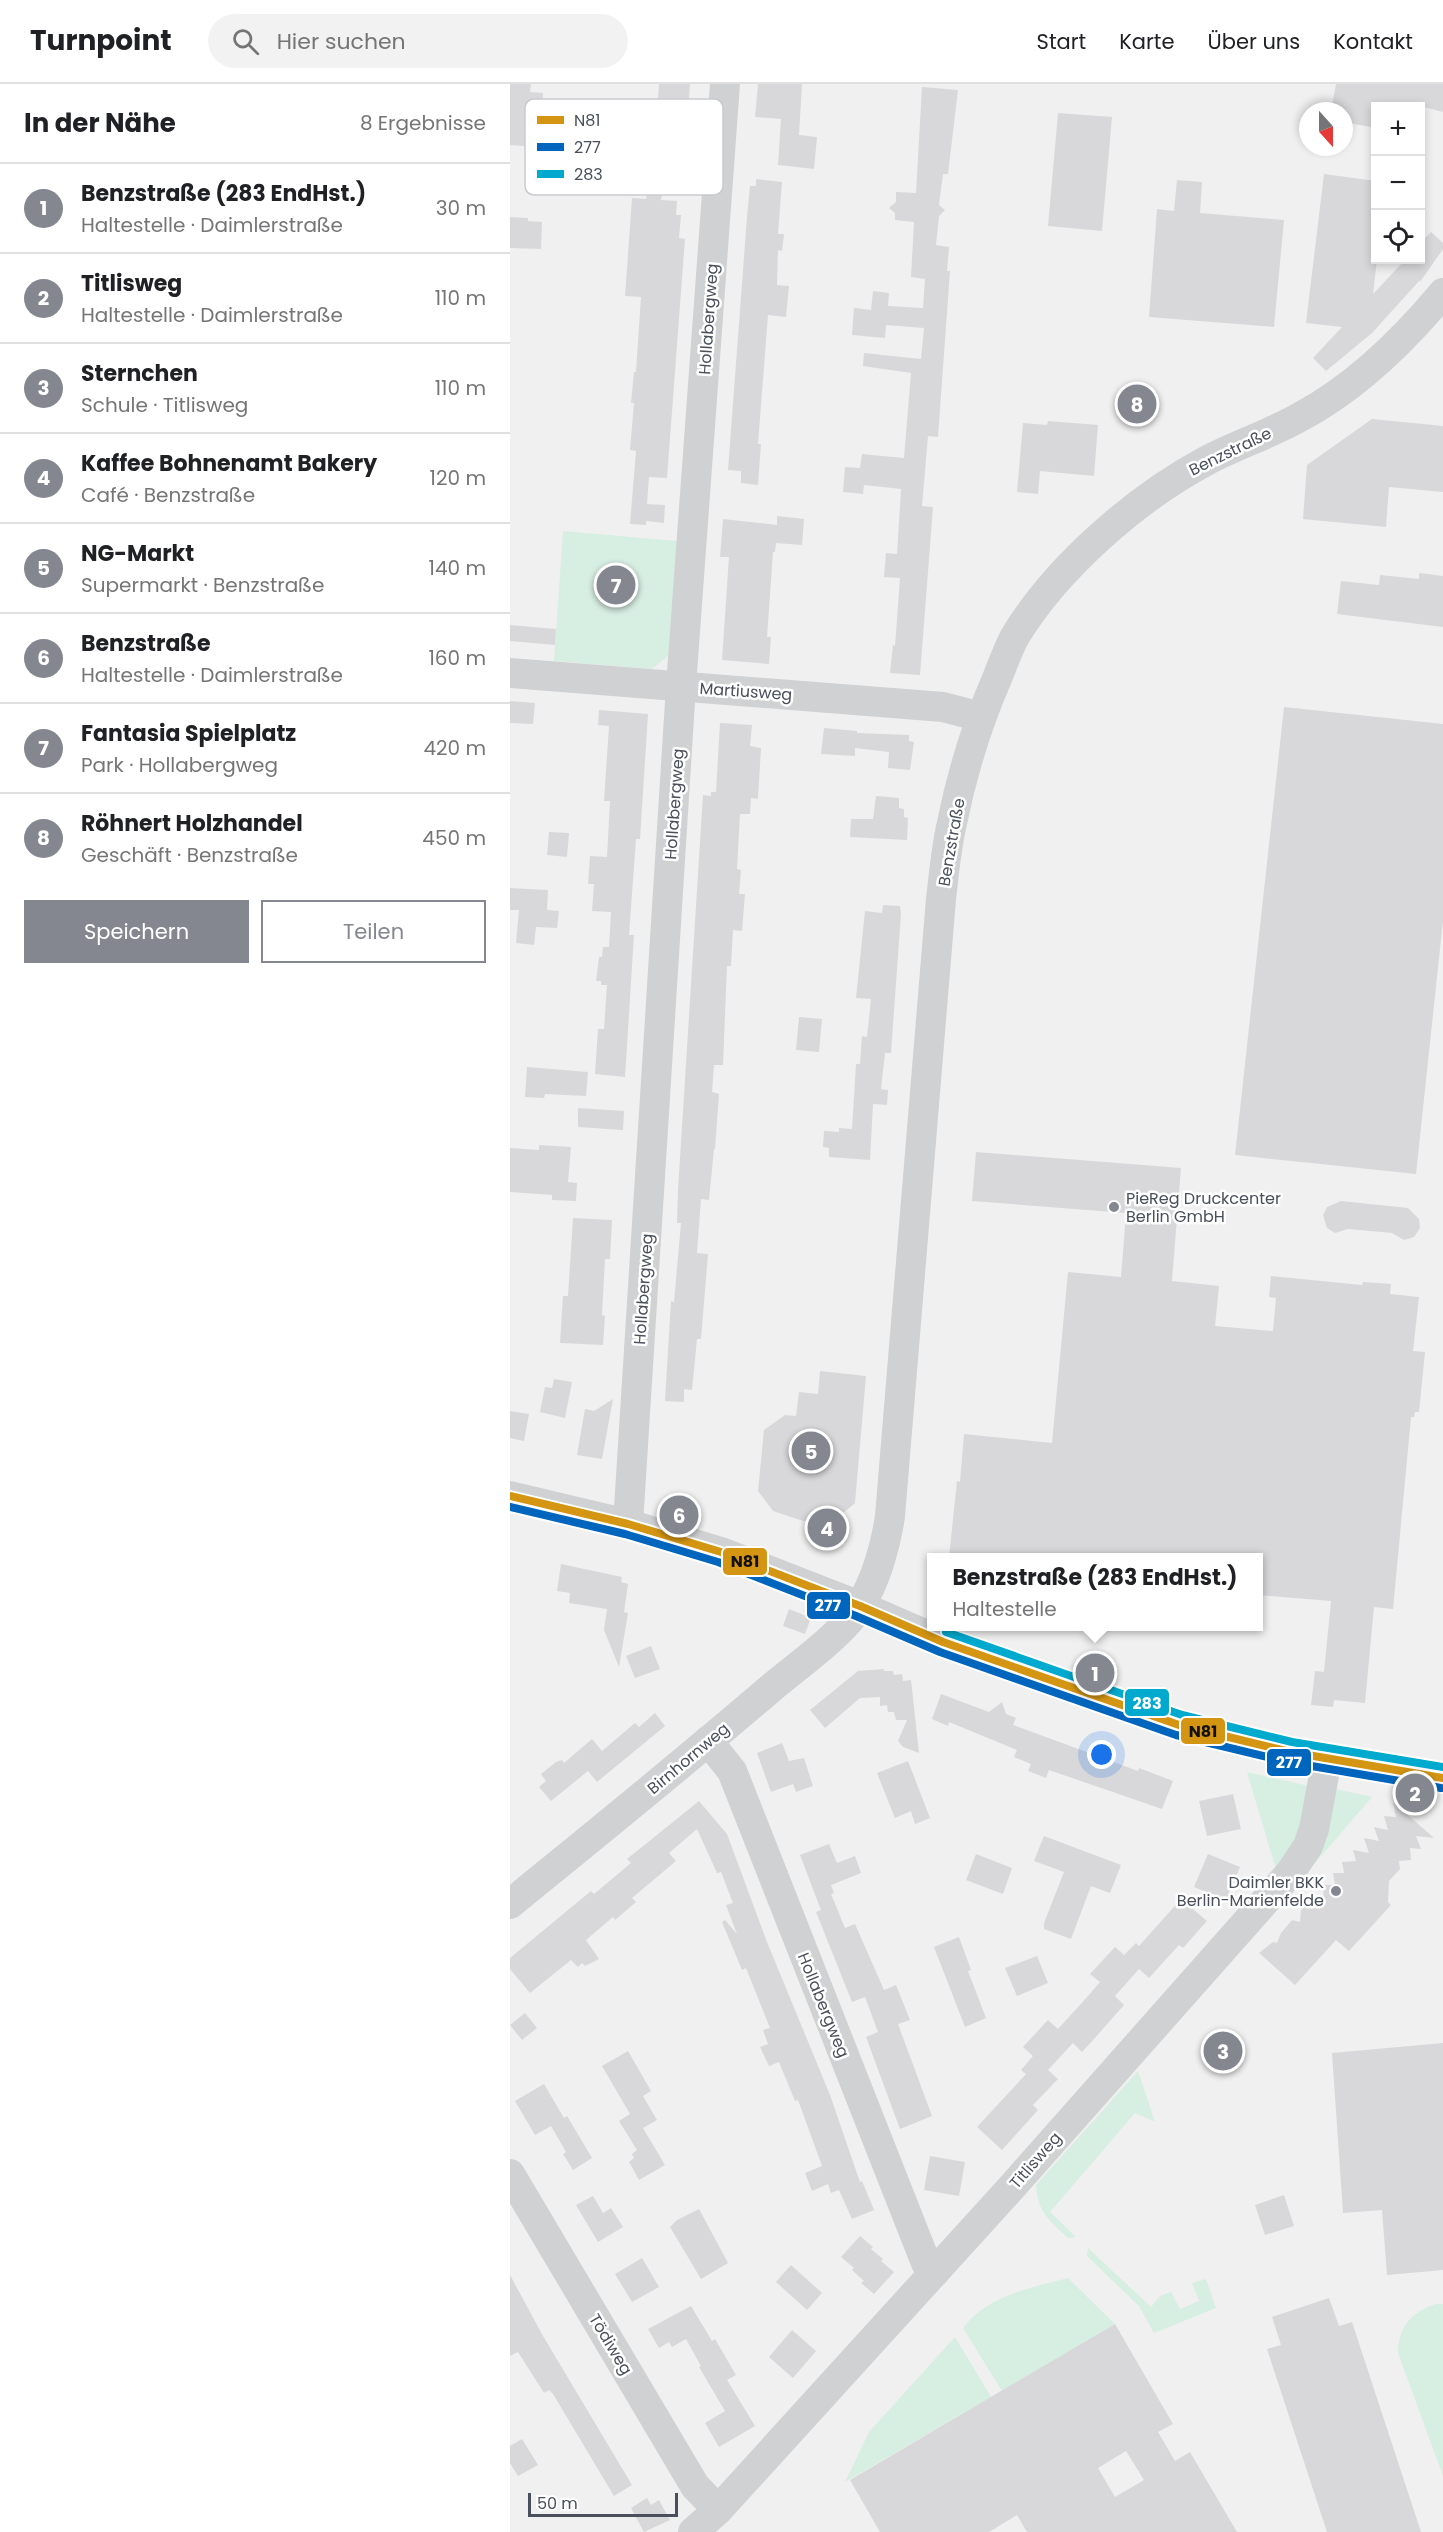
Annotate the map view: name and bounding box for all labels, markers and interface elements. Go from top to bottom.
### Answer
search box [208,14,628,68]
text: Turnpoint [30,21,172,60]
icon: search [229,25,262,58]
text: Hier suchen [277,26,406,57]
text: Start [1037,27,1086,56]
text: Karte [1119,27,1175,56]
text: Über uns [1208,27,1300,56]
text: Kontakt [1333,27,1413,56]
legend [525,99,723,195]
north arrow [1299,102,1353,156]
map controls [1371,102,1425,264]
button: + [1371,102,1425,156]
text: In der Nähe [24,105,176,141]
text: 8 Ergebnisse [360,109,486,137]
text: N81 [574,109,600,132]
text: 277 [574,136,601,159]
button: − [1371,156,1425,210]
text: 283 [574,163,603,186]
text: Benzstraße (283 EndHst.) [81,178,366,209]
text: 1 [40,194,47,222]
text: 30 m [436,194,486,222]
button: locate [1371,210,1425,264]
text: Haltestelle · Daimlerstraße [81,211,343,239]
street label: Hollabergweg [693,263,724,375]
text: Titlisweg [81,268,182,299]
text: 2 [38,284,49,312]
text: 110 m [435,284,486,312]
text: Haltestelle · Daimlerstraße [81,301,343,329]
text: Sternchen [81,358,198,389]
text: 3 [37,374,50,402]
text: 110 m [435,374,486,402]
pin: 8 [1118,382,1156,426]
text: Schule · Titlisweg [81,391,248,419]
street label: Benzstraße [1185,422,1275,481]
text: Kaffee Bohnenamt Bakery [81,448,377,479]
text: 4 [37,464,50,492]
text: 120 m [430,464,486,492]
text: Café · Benzstraße [81,481,255,509]
text: NG-Markt [81,538,194,569]
text: 5 [37,554,50,582]
text: 140 m [429,554,486,582]
pin: 7 [596,562,636,608]
text: Supermarkt · Benzstraße [81,571,324,599]
text: Benzstraße [81,628,211,659]
text: 6 [37,644,50,672]
text: 160 m [428,644,486,672]
text: Haltestelle · Daimlerstraße [81,661,343,689]
street label: Martiusweg [699,677,793,706]
text: Fantasia Spielplatz [81,718,296,749]
text: 7 [38,734,49,762]
text: 420 m [423,734,486,762]
street label: Hollabergweg [659,748,690,860]
text: Park · Hollabergweg [81,751,278,779]
street label: Benzstraße [932,796,971,888]
text: Röhnert Holzhandel [81,808,303,839]
text: 8 [37,824,50,852]
text: 450 m [422,824,486,852]
text: Geschäft · Benzstraße [81,841,298,869]
button: Speichern [24,900,249,963]
button: Teilen [261,900,486,963]
place label: PieReg Druckcenter Berlin GmbH [1126,1187,1281,1228]
marker: PieReg Druckcenter Berlin GmbH [1107,1200,1121,1214]
street label: Hollabergweg [628,1233,659,1345]
pin: 5 [792,1428,830,1474]
pin: 6 [660,1492,698,1538]
pin: 4 [808,1506,846,1550]
line badge: N81 [722,1547,768,1576]
text: N81 [731,1550,759,1573]
popup [927,1553,1263,1631]
text: Benzstraße (283 EndHst.) [952,1562,1238,1593]
line badge: 277 [806,1591,851,1620]
text: 277 [815,1594,842,1617]
text: Haltestelle [952,1595,1057,1623]
pin: 1 [1076,1650,1114,1696]
line badge: 283 [1124,1688,1170,1717]
text: 283 [1132,1692,1162,1715]
street label: Birnhornweg [642,1717,734,1799]
line badge: N81 [1180,1717,1226,1745]
text: N81 [1189,1720,1217,1743]
your location [1087,1740,1116,1769]
line badge: 277 [1266,1748,1312,1777]
text: 277 [1276,1751,1303,1774]
pin: 2 [1396,1770,1434,1816]
place label: Daimler BKK Berlin-Marienfelde [1177,1871,1324,1912]
marker: Daimler BKK Berlin-Marienfelde [1329,1884,1343,1898]
street label: Hollabergweg [792,1949,855,2061]
pin: 3 [1204,2028,1242,2074]
street label: Titlisweg [1004,2127,1067,2194]
street label: Tödiweg [583,2309,638,2379]
scale bar [528,2490,678,2518]
text: 50 m [537,2492,578,2515]

